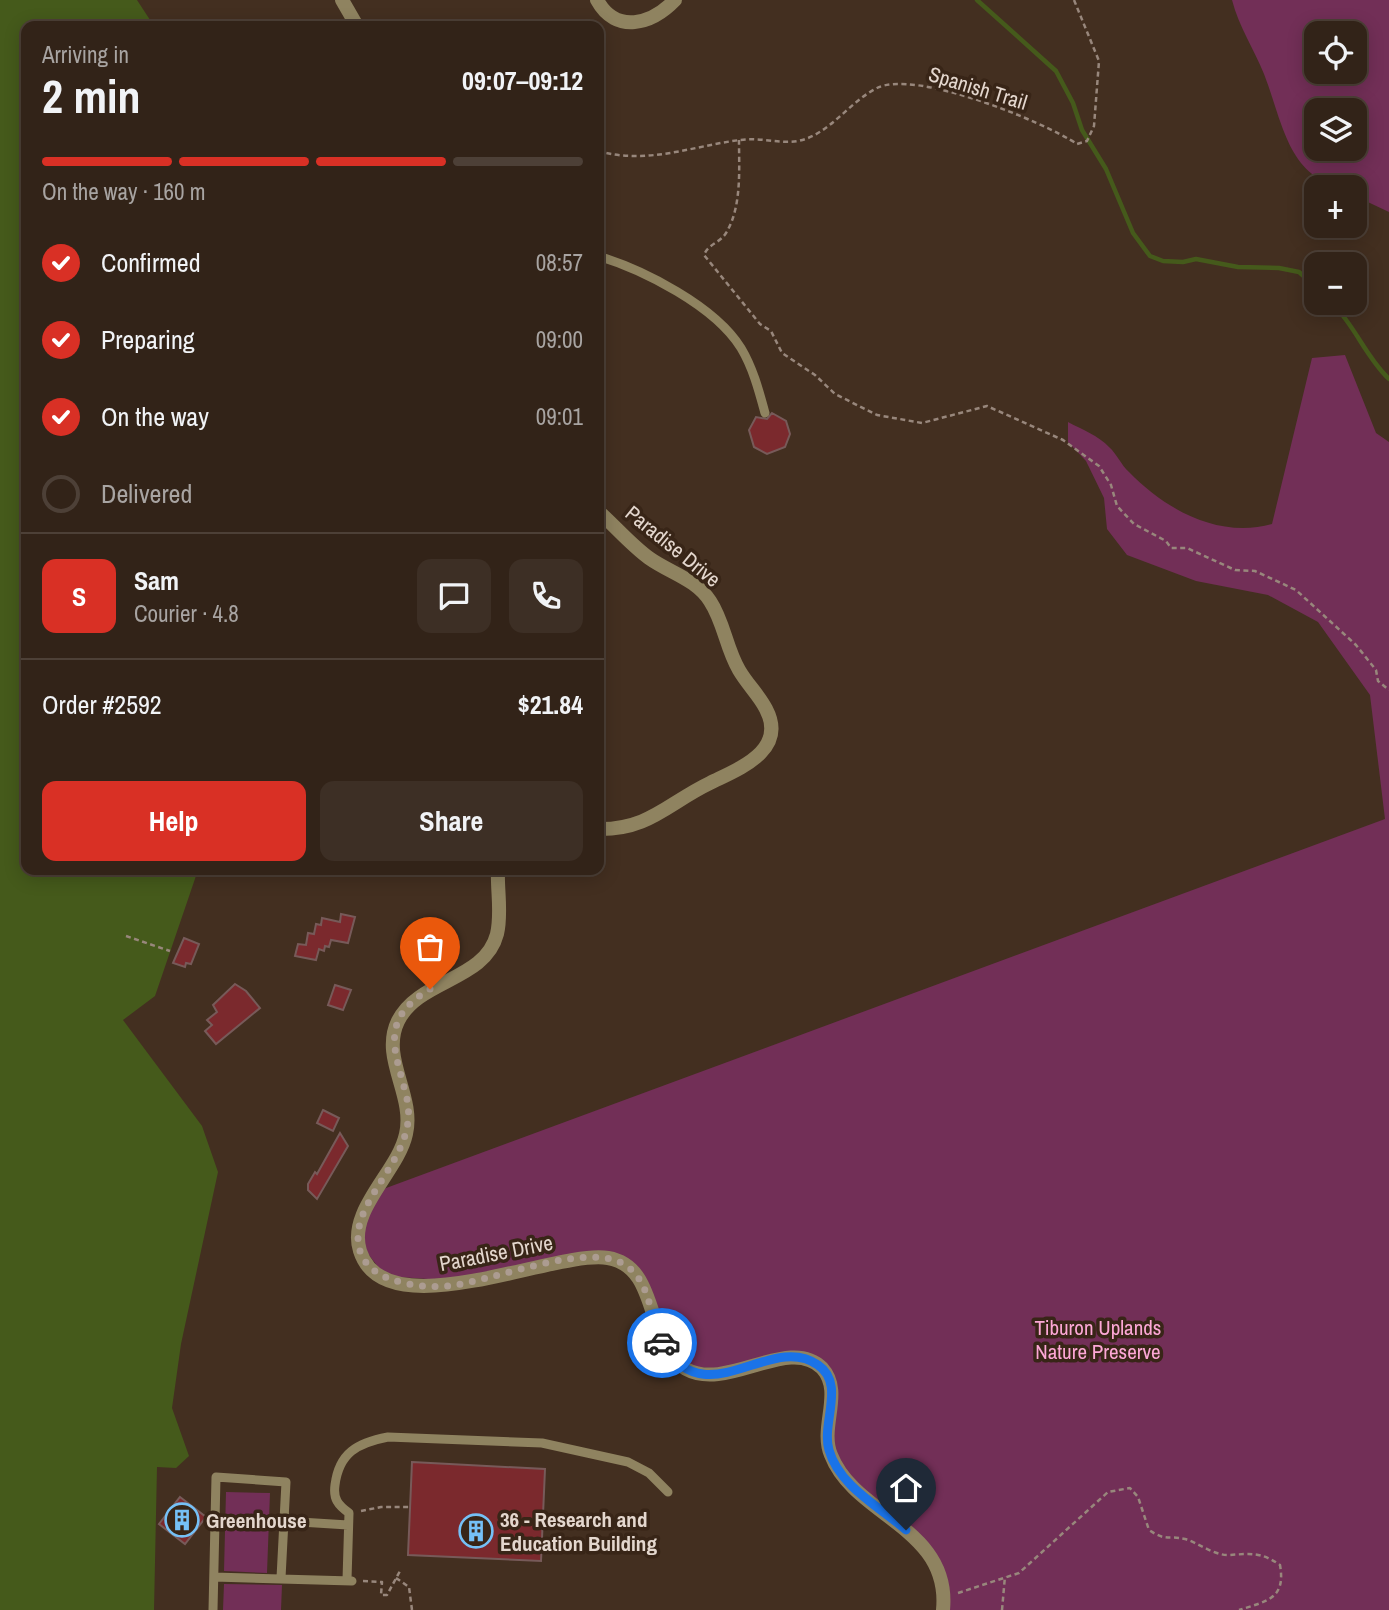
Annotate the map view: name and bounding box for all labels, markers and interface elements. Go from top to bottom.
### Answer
map controls [1304,21,1367,315]
button: locate [1304,21,1367,84]
text: Arriving in [42,39,129,70]
street label: Spanish Trail [925,59,1031,117]
text: 09:07–09:12 [462,63,583,98]
text: 2 min [42,65,141,127]
button: layers [1304,98,1367,161]
button: + [1304,175,1367,238]
text: On the way · 160 m [42,176,206,207]
icon: check [42,244,80,282]
text: Confirmed [101,245,201,280]
text: 08:57 [536,247,583,278]
button: − [1304,252,1367,315]
icon: check [42,321,80,359]
text: Preparing [101,322,195,357]
text: 09:00 [536,324,583,355]
icon: check [42,398,80,436]
text: On the way [101,399,209,434]
text: 09:01 [536,401,583,432]
text: Delivered [101,476,192,511]
street label: Paradise Drive [619,499,727,593]
button: chat [417,559,491,633]
button: phone [509,559,583,633]
text: Sam [134,563,179,598]
text: S [72,579,86,614]
text: Courier · 4.8 [134,598,239,629]
text: Order #2592 [42,687,162,722]
text: $21.84 [518,687,583,722]
button: Help [42,781,306,861]
button: Share [320,781,583,861]
pin [400,917,460,989]
icon: bag [411,928,449,966]
street label: Paradise Drive [437,1228,555,1278]
courier [627,1308,697,1378]
park label: Tiburon Uplands Nature Preserve [1035,1313,1161,1366]
icon: car [643,1324,681,1362]
pin [876,1458,936,1530]
icon: home [887,1469,925,1507]
building icon: Greenhouse [163,1501,201,1539]
place label: 36 - Research and Education Building [500,1505,657,1558]
place label: Greenhouse [206,1506,307,1535]
building icon: 36 - Research and Education Building [457,1512,495,1550]

